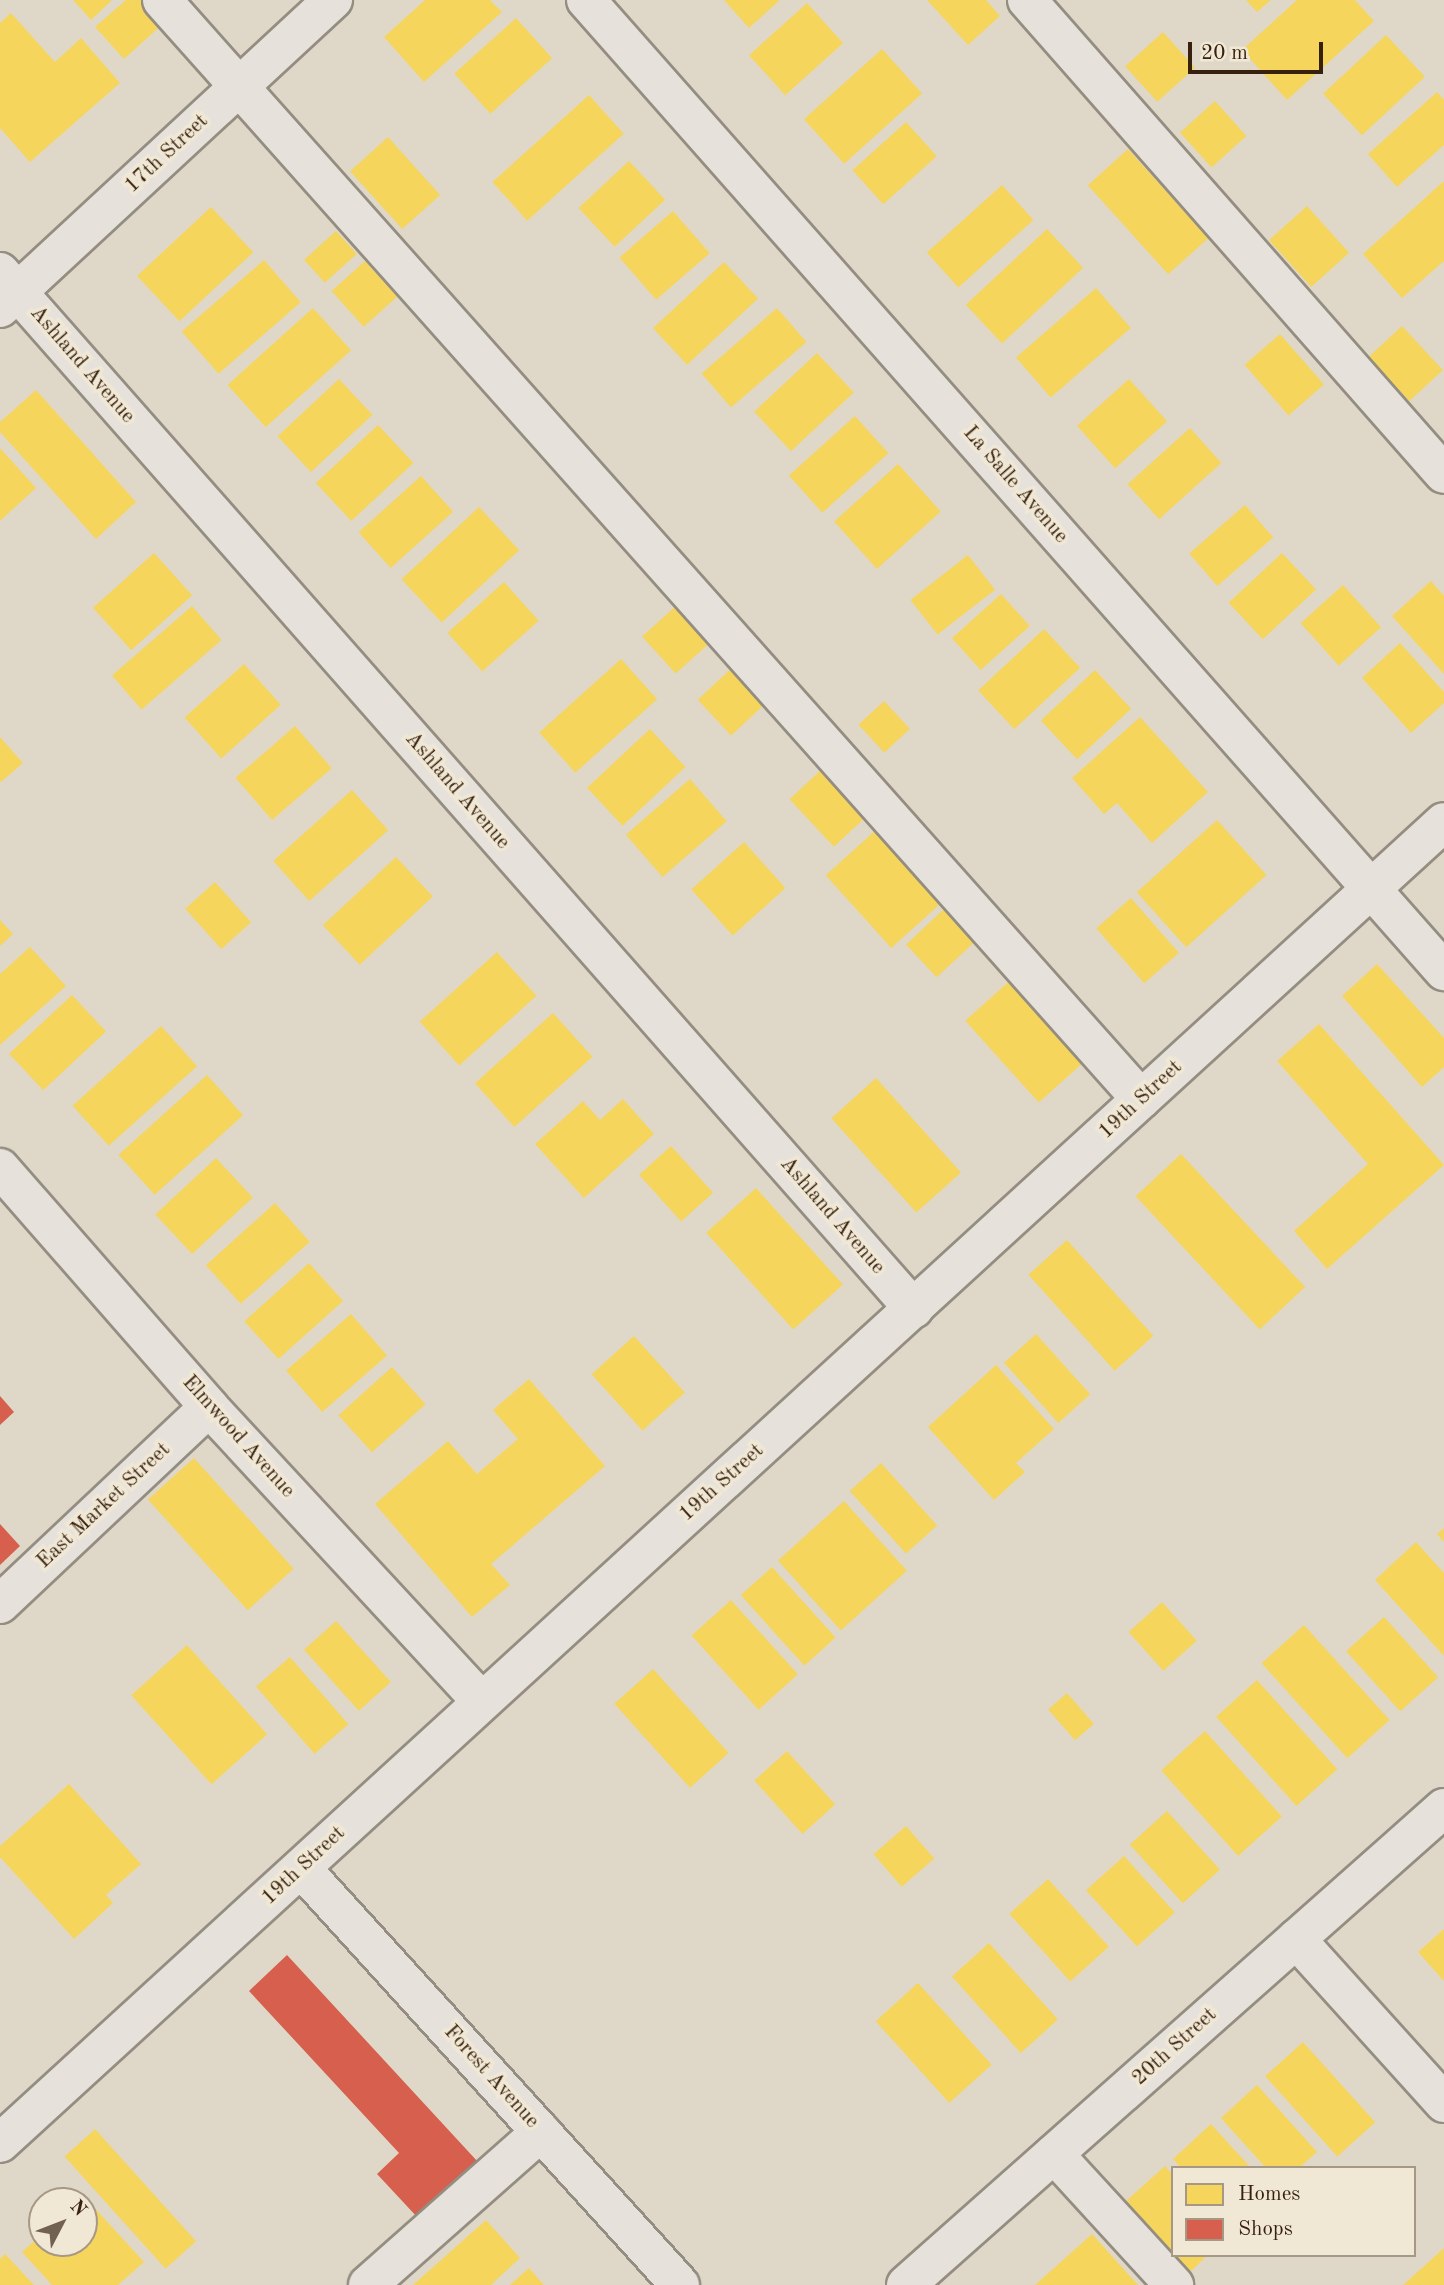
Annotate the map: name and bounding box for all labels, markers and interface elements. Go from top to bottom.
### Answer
scale bar [1192,28,1327,72]
text: 20 m [1201,43,1248,64]
street label: 17th Street [120,109,214,199]
street label: Ashland Avenue [24,301,140,429]
street label: La Salle Avenue [957,421,1073,549]
street label: Ashland Avenue [399,727,515,855]
street label: 19th Street [1094,1055,1188,1145]
street label: Ashland Avenue [774,1152,890,1280]
street label: Elmwood Avenue [176,1370,300,1504]
street label: East Market Street [32,1438,176,1574]
street label: 19th Street [675,1439,769,1527]
street label: 19th Street [257,1821,351,1911]
street label: 20th Street [1128,2003,1222,2091]
street label: Forest Avenue [438,2020,544,2134]
legend [1171,2166,1416,2257]
text: Homes [1238,2184,1300,2205]
north arrow [28,2187,98,2257]
text: N [66,2197,89,2221]
text: Shops [1238,2219,1293,2240]

